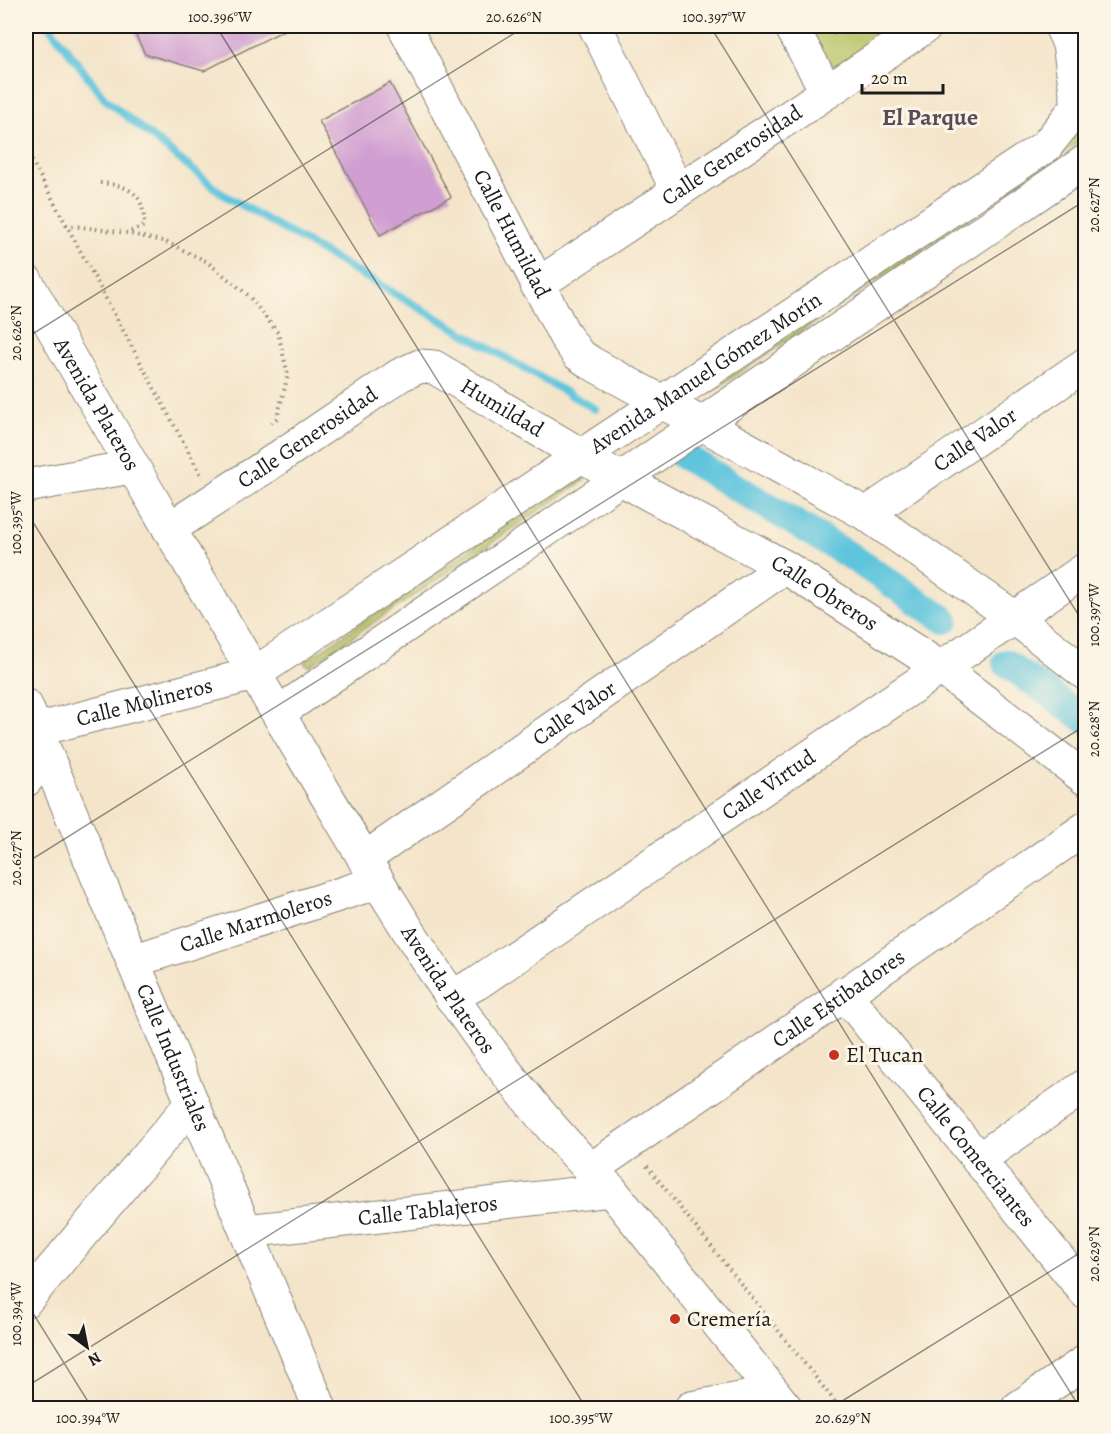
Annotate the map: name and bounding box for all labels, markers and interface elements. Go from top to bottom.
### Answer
text: 100.396°W [188,7,252,27]
text: 20.626°N [486,7,542,27]
text: 100.397°W [682,7,746,27]
scale bar [862,57,943,95]
text: 20 m [871,66,908,90]
street label: Calle Generosidad [656,98,808,213]
district label: El Parque [882,101,978,133]
street label: Calle Humildad [466,164,558,303]
text: 20.627°N [1084,177,1104,233]
street label: Avenida Manuel Gómez Morín [583,285,827,461]
text: 20.626°N [6,305,26,361]
street label: Avenida Plateros [46,331,147,476]
street label: Humildad [455,371,550,444]
street label: Calle Generosidad [232,379,384,496]
street label: Calle Valor [927,400,1023,479]
text: 100.395°W [6,491,26,555]
street label: Calle Obreros [766,547,884,638]
text: 100.397°W [1084,583,1104,647]
street label: Calle Molineros [73,670,216,734]
street label: Calle Valor [526,673,622,753]
text: 20.628°N [1084,701,1104,757]
street label: Calle Virtud [716,742,821,827]
text: 20.627°N [6,830,26,886]
street label: Calle Marmoleros [176,883,336,960]
street label: Avenida Plateros [393,919,502,1060]
street label: Calle Estibadores [766,942,911,1055]
street label: Calle Industriales [129,979,217,1136]
place label: El Tucan [846,1040,923,1070]
marker: El Tucan [827,1048,841,1062]
street label: Calle Comerciantes [910,1079,1042,1233]
street label: Calle Tablajeros [356,1188,499,1233]
text: 20.629°N [1084,1226,1104,1282]
text: 100.394°W [6,1282,26,1346]
place label: Cremería [687,1304,772,1334]
marker: Cremería [668,1312,682,1326]
north arrow [57,1317,117,1377]
text: N [83,1346,105,1371]
text: 100.394°W [56,1408,120,1428]
text: 100.395°W [549,1408,613,1428]
text: 20.629°N [815,1408,871,1428]

